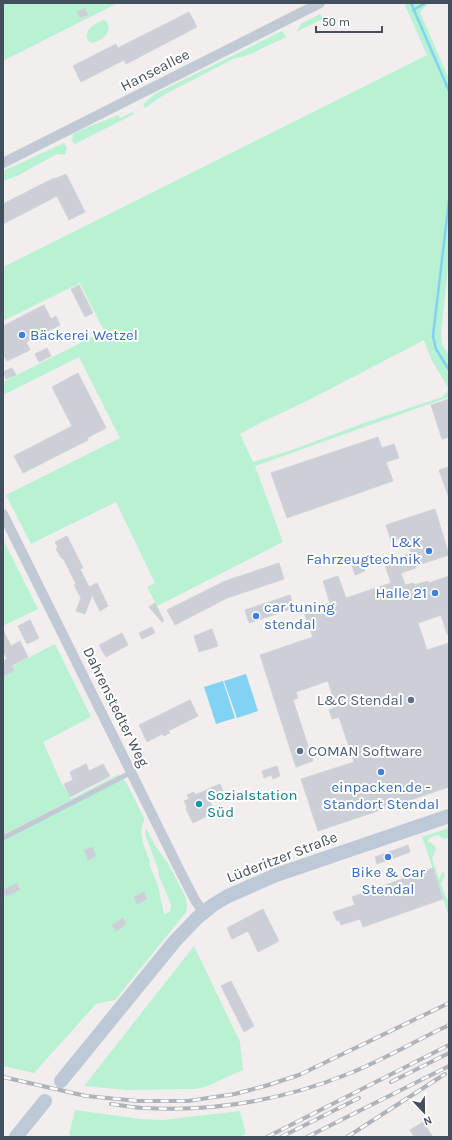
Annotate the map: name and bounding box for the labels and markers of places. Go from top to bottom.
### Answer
place label: Bäckerei Wetzel [30,326,138,344]
marker: Bäckerei Wetzel [17,330,27,340]
place label: L&K Fahrzeugtechnik [306,533,421,568]
marker: L&K Fahrzeugtechnik [424,546,434,556]
place label: Halle 21 [375,584,427,602]
marker: Halle 21 [430,588,440,598]
place label: car tuning stendal [264,598,335,633]
marker: car tuning stendal [251,611,261,621]
place label: L&C Stendal [317,691,403,709]
marker: L&C Stendal [406,695,416,705]
place label: COMAN Software [308,742,422,760]
marker: COMAN Software [295,746,305,756]
marker: einpacken.de - Standort Stendal [376,767,386,777]
place label: einpacken.de - Standort Stendal [323,778,439,813]
place label: Sozialstation Süd [207,786,297,821]
marker: Sozialstation Süd [194,799,204,809]
marker: Bike & Car Stendal [383,852,393,862]
place label: Bike & Car Stendal [351,863,425,898]

